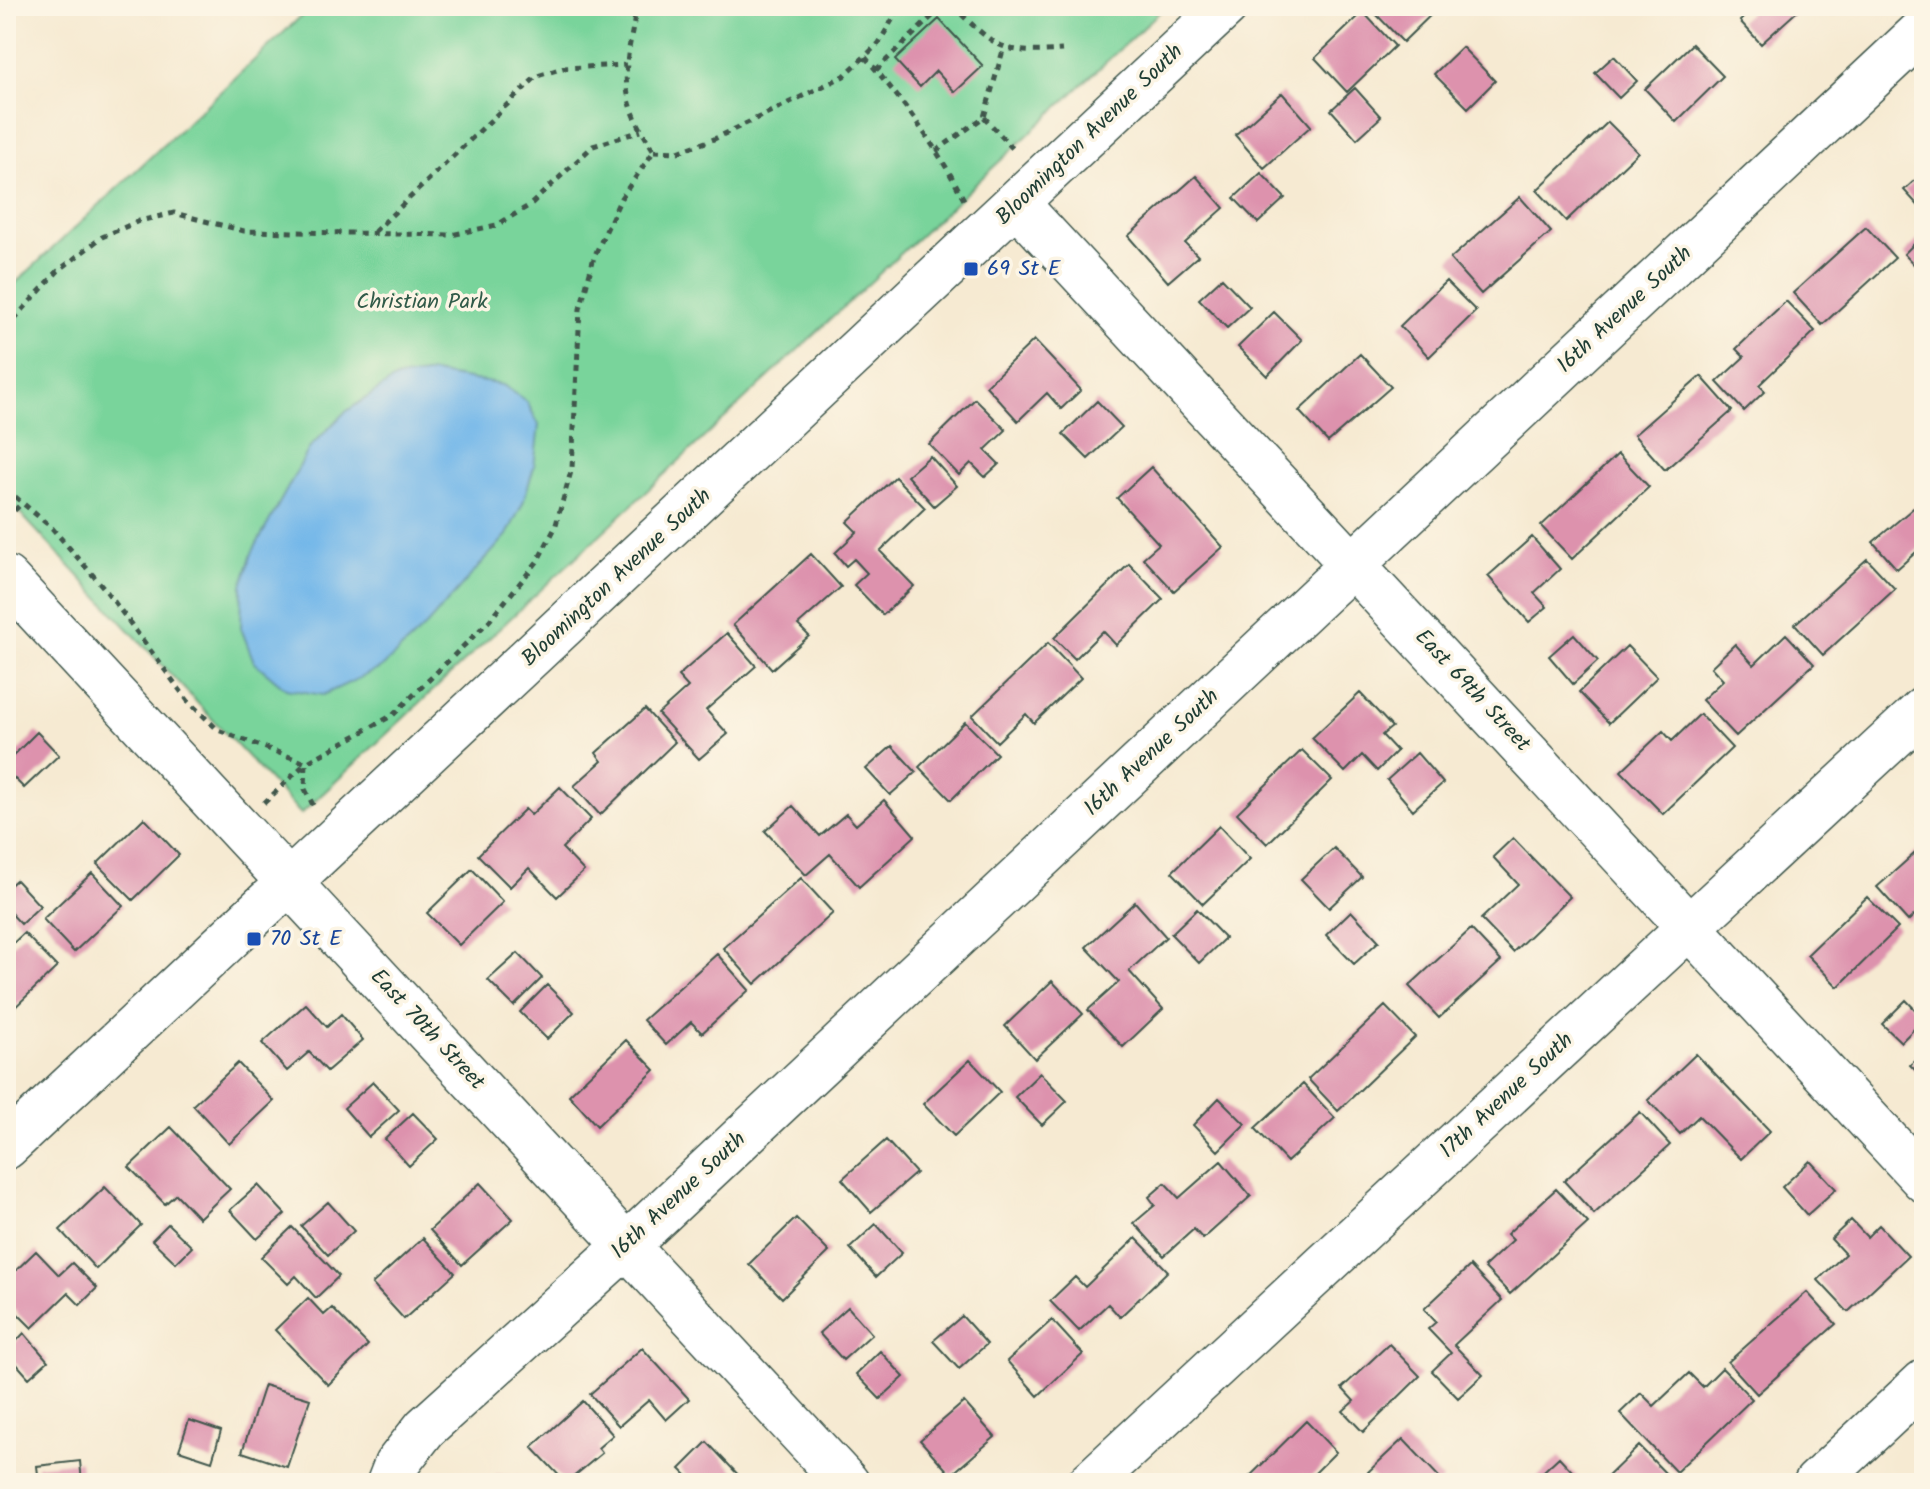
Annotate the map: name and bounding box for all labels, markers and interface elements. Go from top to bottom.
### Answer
street label: Bloomington Avenue South [988,36,1192,234]
street label: 16th Avenue South [1549,238,1701,382]
place label: 69 St E [987,252,1062,287]
marker: 69 St E [962,260,980,278]
park label: Christian Park [356,285,488,320]
street label: Bloomington Avenue South [514,480,720,676]
street label: East 69th Street [1405,621,1539,761]
street label: 16th Avenue South [1076,681,1228,825]
place label: 70 St E [270,922,343,957]
marker: 70 St E [245,930,263,948]
street label: East 70th Street [361,961,493,1099]
street label: 17th Avenue South [1432,1024,1582,1168]
street label: 16th Avenue South [603,1124,755,1268]

